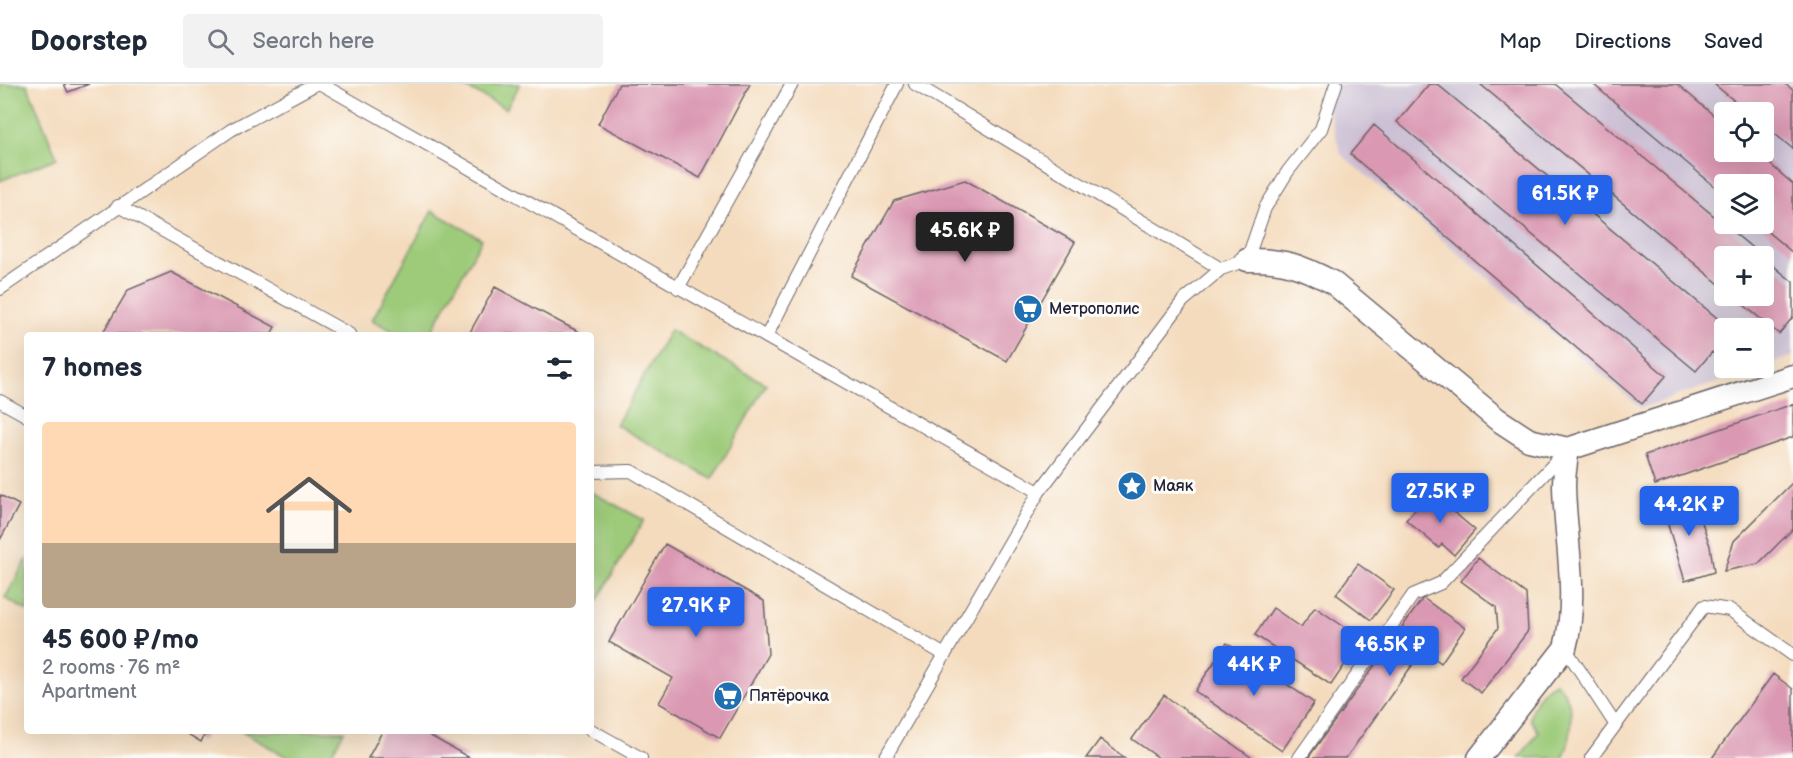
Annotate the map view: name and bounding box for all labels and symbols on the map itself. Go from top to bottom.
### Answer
pin: 61.5K ₽ [1510,175,1620,226]
pin: 45.6K ₽ [910,212,1020,263]
supermarket icon: Метрополис [1012,293,1044,325]
place label: Метрополис [1049,300,1140,319]
place icon: Маяк [1116,470,1148,502]
pin: 27.5K ₽ [1385,473,1495,524]
place label: Маяк [1153,477,1194,496]
pin: 44.2K ₽ [1634,486,1744,537]
pin: 27.9K ₽ [641,587,751,638]
pin: 46.5K ₽ [1335,626,1445,677]
pin: 44K ₽ [1212,646,1296,697]
supermarket icon: Пятёрочка [712,680,744,712]
place label: Пятёрочка [749,687,830,706]

